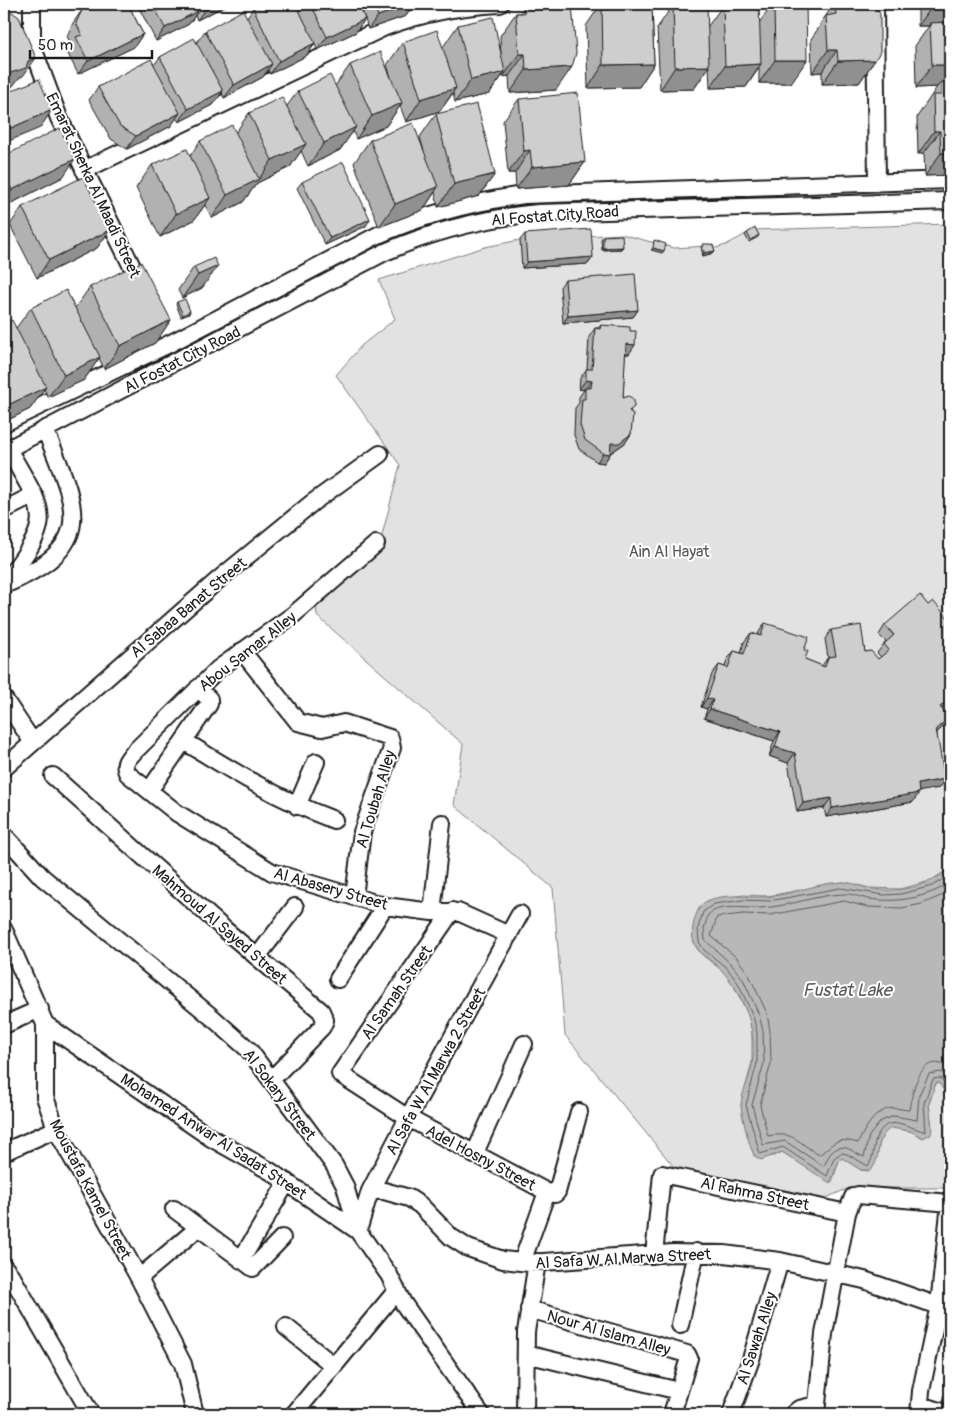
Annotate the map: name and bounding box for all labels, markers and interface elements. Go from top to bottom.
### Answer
scale bar [30,28,152,60]
text: 50 m [38,36,73,55]
street label: Emarat Sherka Al Maadi Street [41,90,145,282]
street label: Al Fostat City Road [490,202,620,230]
street label: Al Fostat City Road [121,322,244,398]
park label: Ain Al Hayat [628,542,710,562]
street label: Al Sabaa Banat Street [126,553,251,662]
street label: Abou Samar Alley [195,607,301,696]
street label: Al Toubah Alley [352,748,400,851]
street label: Mahmoud Al Sayed Street [148,861,291,989]
street label: Al Abasery Street [271,863,391,915]
street label: Al Samah Street [357,941,437,1044]
water label: Fustat Lake [802,979,894,1002]
street label: Al Safa W Al Marwa 2 Street [382,984,491,1159]
street label: Al Sokary Street [238,1045,320,1145]
street label: Mohamed Anwar Al Sadat Street [117,1069,311,1205]
street label: Moustafa Kamel Street [45,1116,136,1263]
street label: Adel Hosny Street [422,1120,540,1196]
street label: Al Rahma Street [699,1173,811,1215]
street label: Al Safa W Al Marwa Street [535,1244,712,1274]
street label: Al Sawah Alley [733,1289,781,1387]
street label: Nour Al Islam Alley [545,1306,673,1360]

